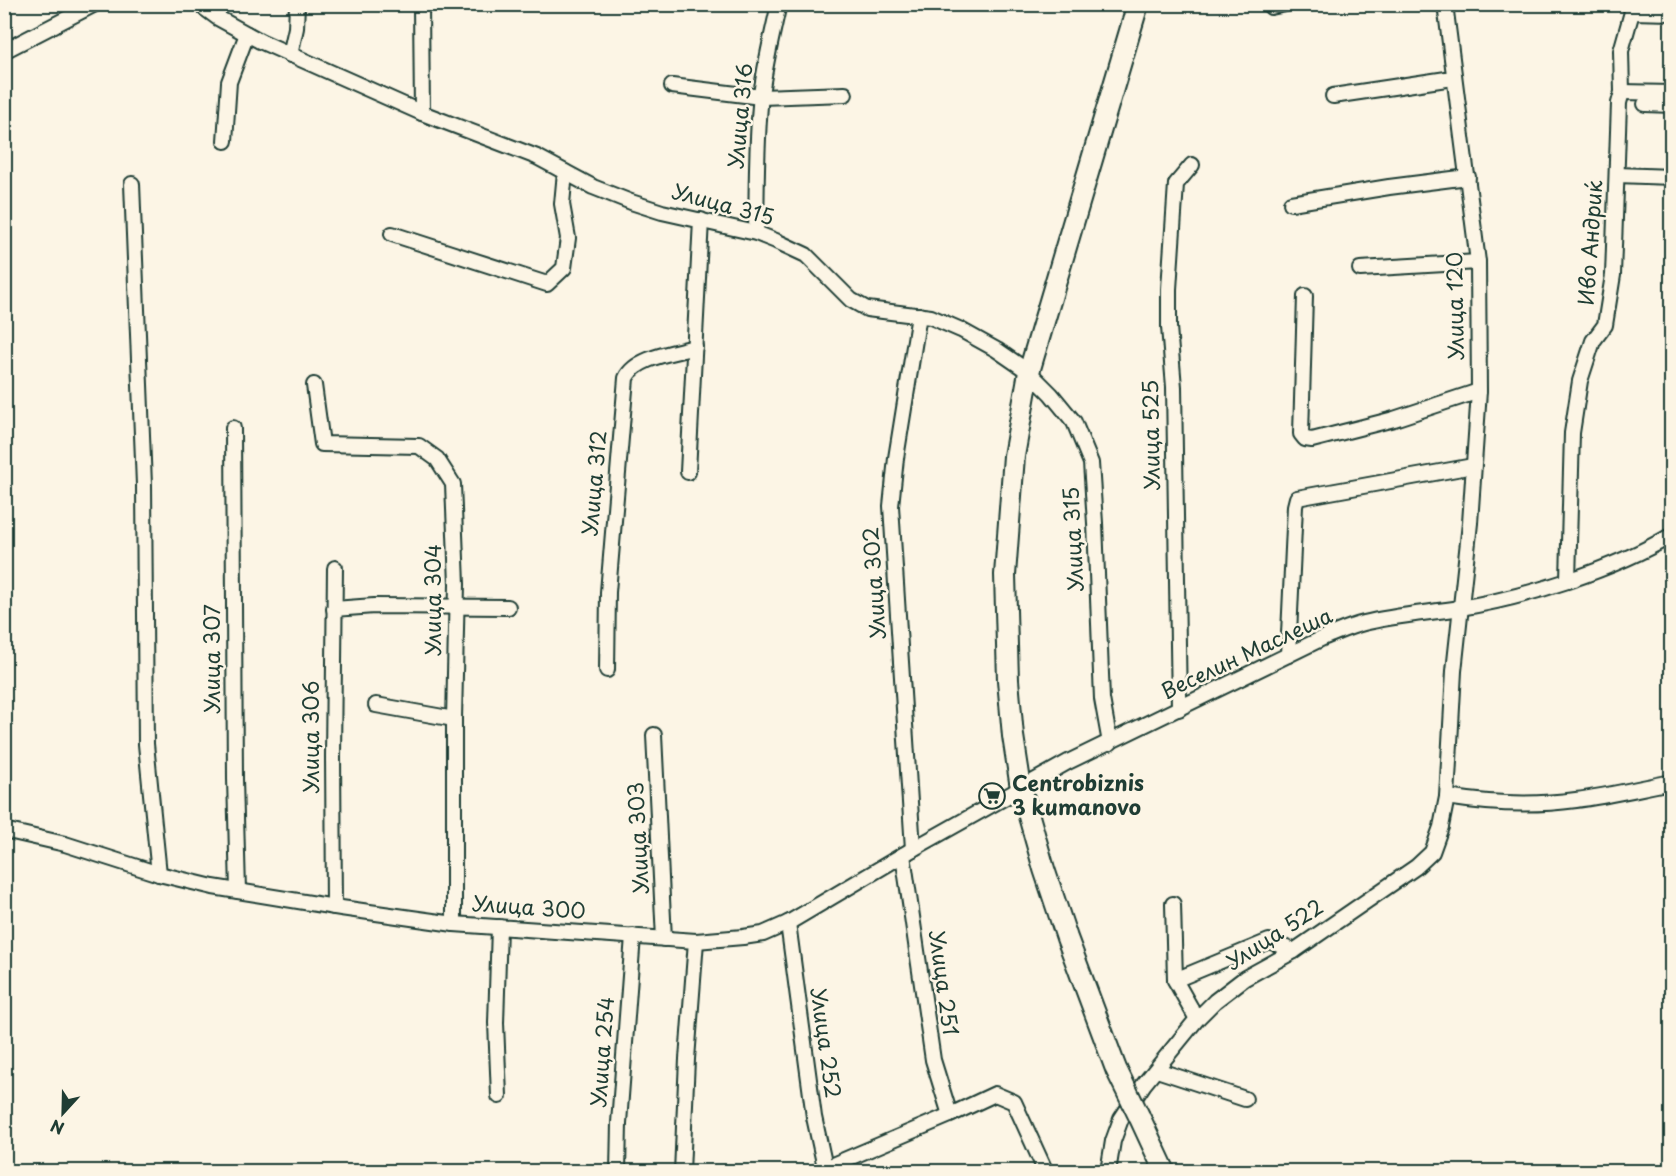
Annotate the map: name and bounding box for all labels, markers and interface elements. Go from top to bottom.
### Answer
street label: Улица 316 [718,62,760,170]
street label: Улица 315 [669,174,778,232]
street label: Иво Андриќ [1569,179,1609,307]
street label: Улица 120 [1437,252,1471,361]
street label: Улица 525 [1133,379,1167,491]
street label: Улица 312 [572,429,614,537]
street label: Улица 315 [1053,486,1091,592]
street label: Улица 302 [853,526,893,640]
street label: Улица 304 [416,544,448,656]
street label: Веселин Маслеша [1155,598,1337,706]
street label: Улица 307 [195,604,227,714]
street label: Улица 306 [294,681,326,793]
place label: Centrobiznis 3 kumanovo [1012,766,1144,822]
street label: Улица 303 [618,781,656,895]
supermarket icon: Centrobiznis 3 kumanovo [977,781,1007,811]
street label: Улица 300 [471,886,587,926]
street label: Улица 522 [1219,890,1329,977]
street label: Улица 251 [922,928,968,1037]
street label: Улица 252 [803,986,851,1100]
street label: Улица 254 [581,995,621,1108]
north arrow [33,1083,93,1143]
text: N [47,1114,67,1141]

